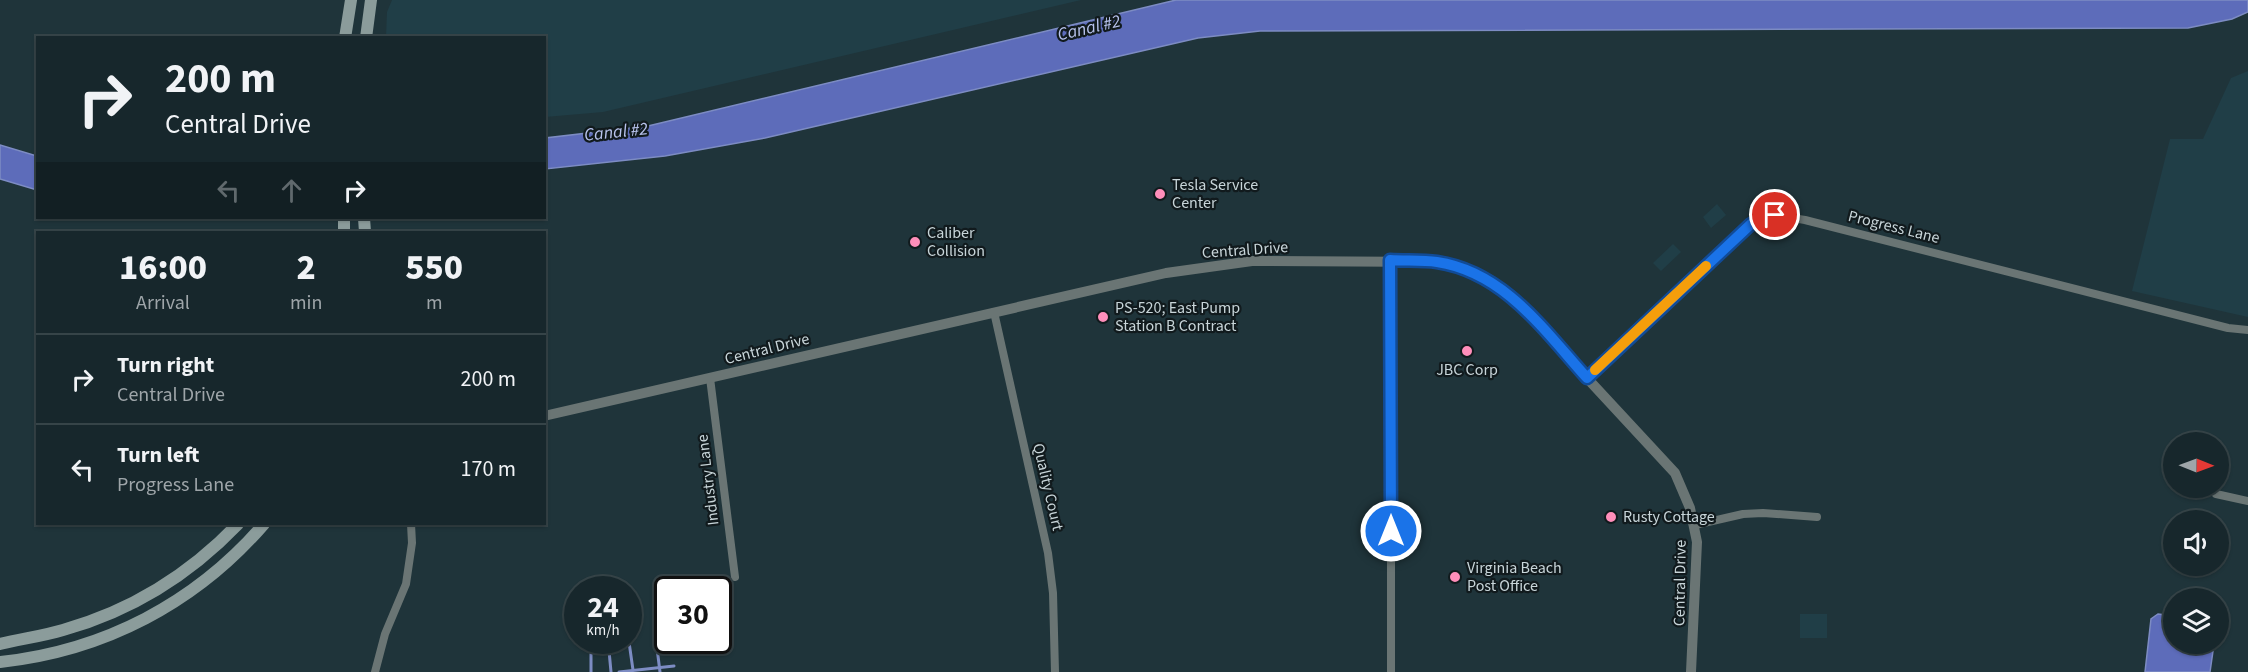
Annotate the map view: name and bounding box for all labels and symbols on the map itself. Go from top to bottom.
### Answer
water label: Canal #2 [1055,9,1123,47]
water label: Canal #2 [583,116,649,148]
place label: Tesla Service Center [1172,174,1258,214]
marker: Tesla Service Center [1153,187,1167,201]
pin [1749,189,1800,240]
street label: Progress Lane [1846,205,1942,249]
place label: Caliber Collision [927,222,985,262]
marker: Caliber Collision [908,235,922,249]
street label: Central Drive [1201,236,1289,264]
place label: PS-520; East Pump Station B Contract [1115,297,1240,337]
marker: PS-520; East Pump Station B Contract [1096,310,1110,324]
street label: Central Drive [722,328,812,370]
marker: JBC Corp [1460,344,1474,358]
place label: JBC Corp [1436,359,1498,381]
north arrow [2163,432,2229,498]
street label: Industry Lane [691,433,724,527]
street label: Quality Court [1027,441,1069,533]
position arrow [1359,499,1423,563]
place label: Rusty Cottage [1623,506,1715,528]
marker: Rusty Cottage [1604,510,1618,524]
street label: Central Drive [1668,540,1692,626]
place label: Virginia Beach Post Office [1467,557,1562,597]
marker: Virginia Beach Post Office [1448,570,1462,584]
speed limit sign: 30 [654,576,732,654]

